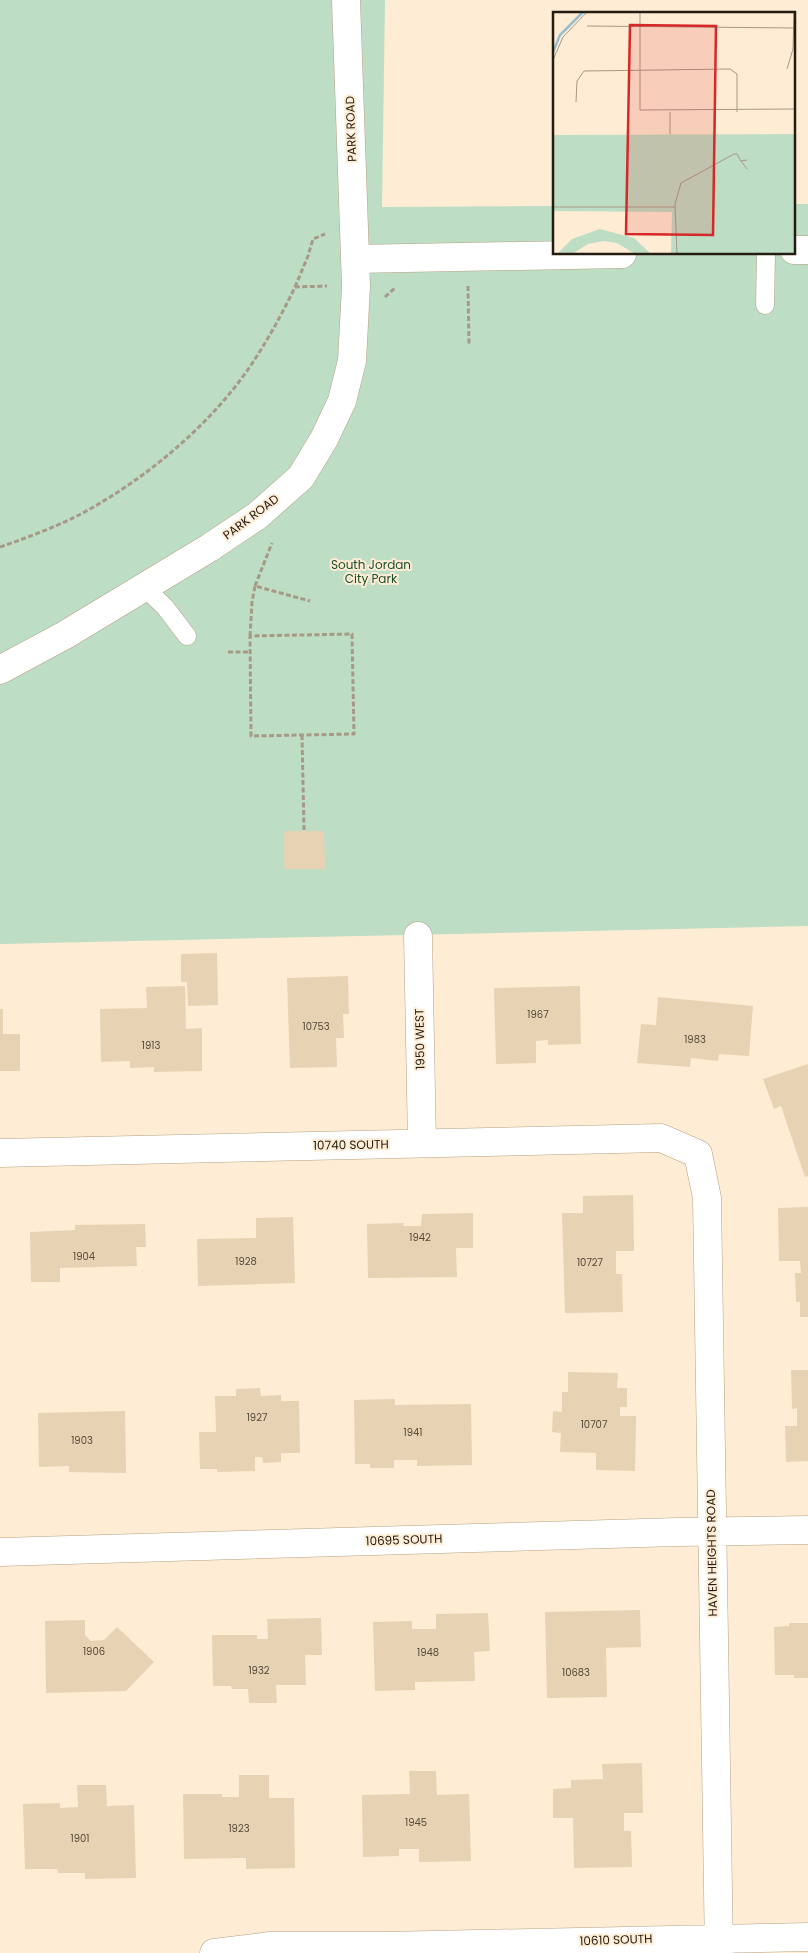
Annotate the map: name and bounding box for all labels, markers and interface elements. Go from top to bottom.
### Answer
inset map [553,12,796,255]
street label: PARK ROAD [341,96,360,162]
street label: PARK ROAD [219,490,282,543]
park label: South Jordan City Park [331,556,411,587]
house number: 1967 [527,1007,549,1022]
street label: 1950 WEST [410,1008,429,1070]
house number: 10753 [302,1019,330,1034]
house number: 1983 [684,1032,706,1047]
house number: 1913 [142,1038,160,1053]
street label: 10740 SOUTH [313,1135,389,1154]
house number: 1942 [409,1230,431,1245]
house number: 1904 [73,1249,95,1264]
house number: 1928 [235,1254,257,1269]
house number: 10727 [577,1255,604,1270]
house number: 1927 [247,1410,268,1425]
house number: 10707 [581,1417,608,1432]
house number: 1941 [404,1425,423,1440]
house number: 1903 [71,1433,93,1448]
street label: HAVEN HEIGHTS ROAD [702,1489,721,1617]
street label: 10695 SOUTH [365,1530,443,1549]
house number: 1906 [83,1644,105,1659]
house number: 1948 [417,1645,439,1660]
house number: 1932 [248,1663,270,1678]
house number: 10683 [562,1665,590,1680]
house number: 1945 [405,1815,427,1830]
house number: 1923 [228,1821,250,1836]
house number: 1901 [71,1831,89,1846]
street label: 10610 SOUTH [579,1930,653,1949]

